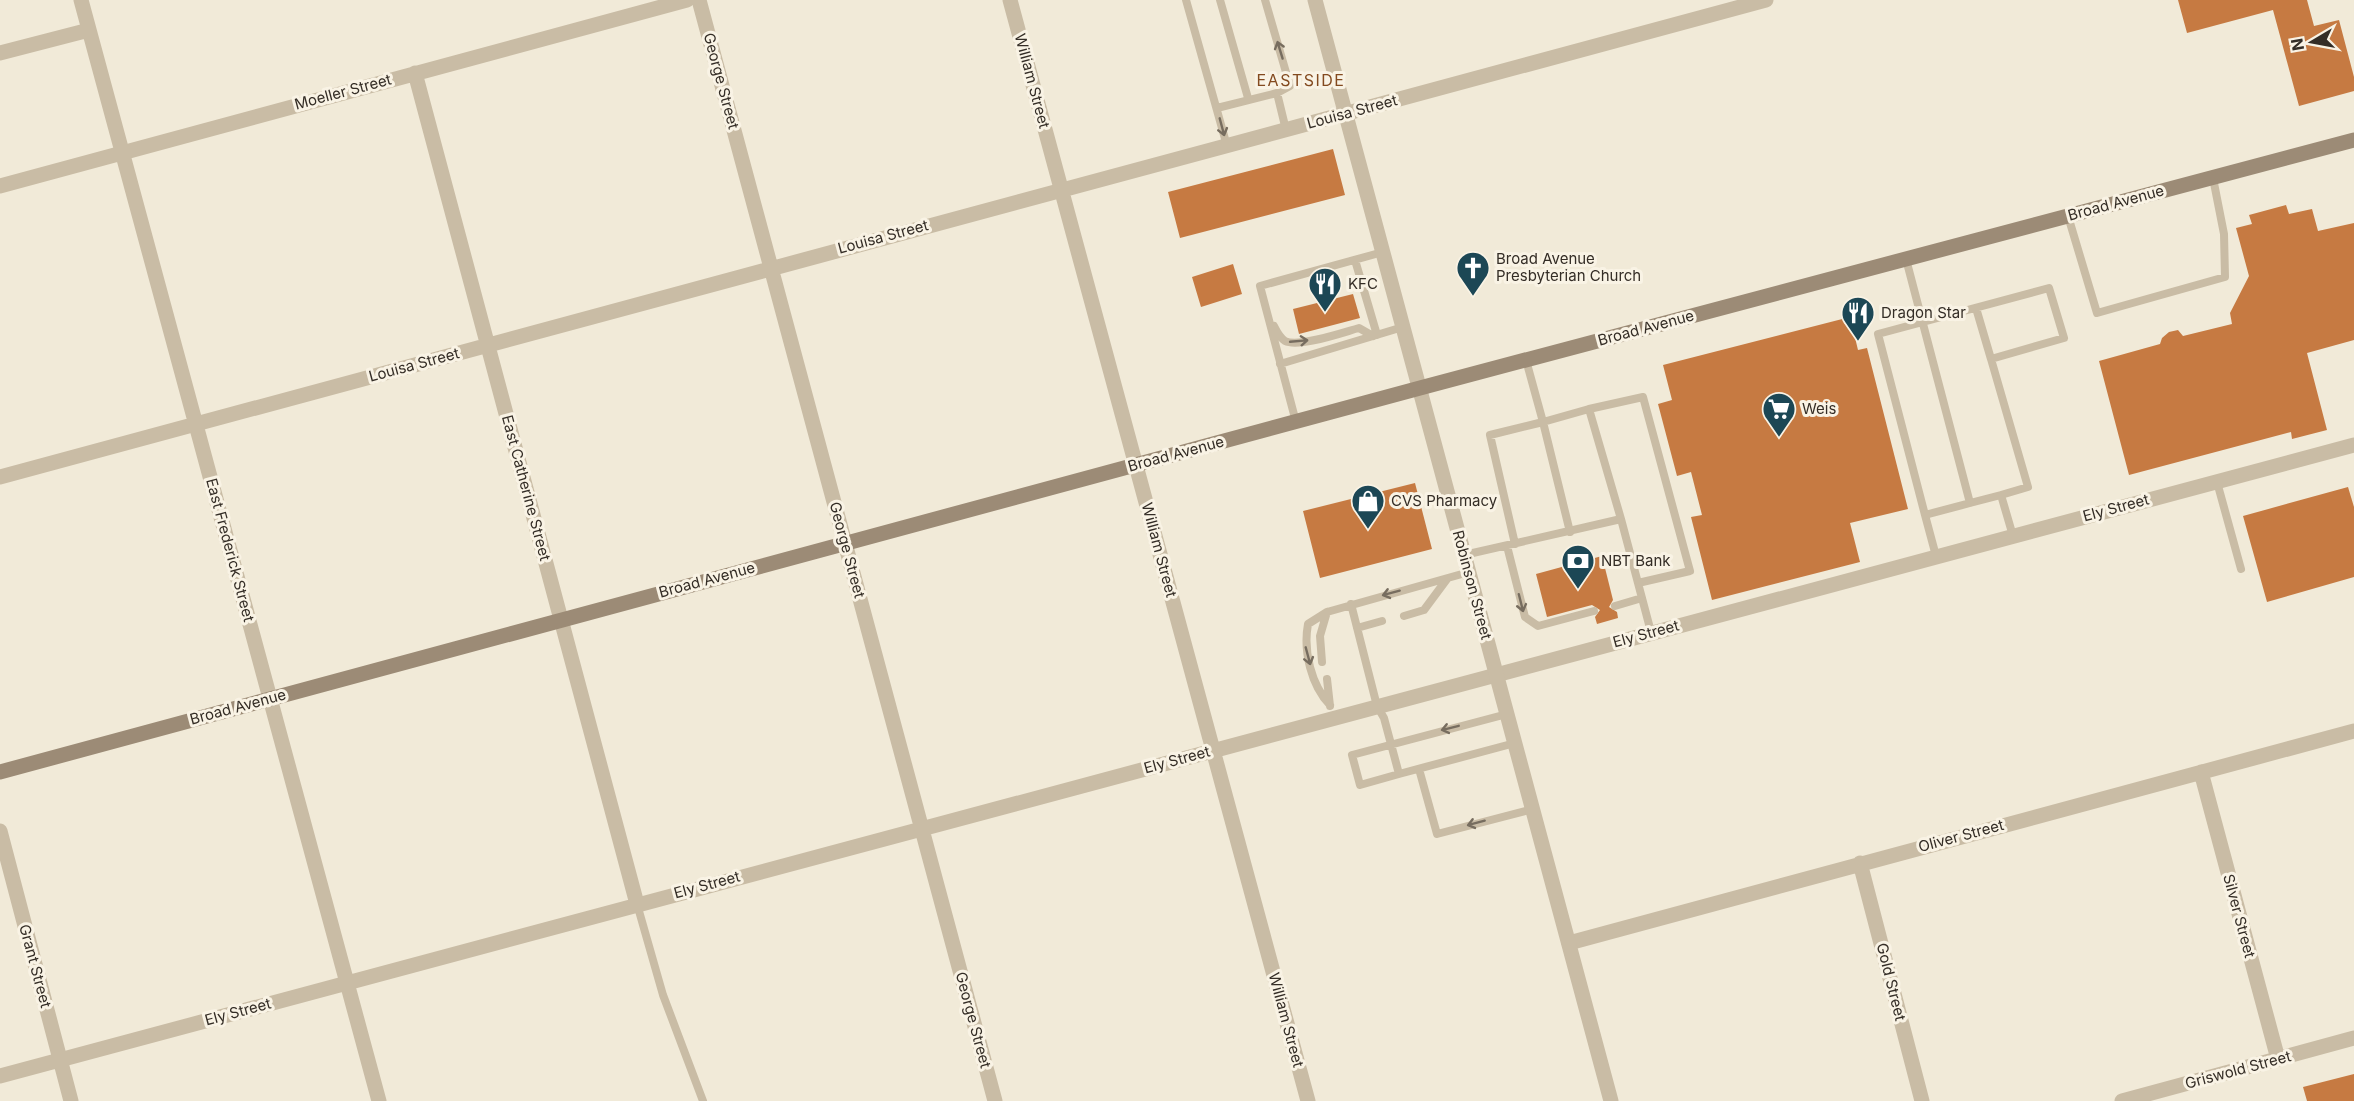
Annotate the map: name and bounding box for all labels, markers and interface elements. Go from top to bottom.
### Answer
north arrow [2282,12,2342,72]
street label: George Street [700,31,743,131]
street label: William Street [1011,31,1054,130]
text: N [2286,37,2308,52]
one-way arrow [1274,41,1285,60]
street label: Moeller Street [292,69,393,114]
district label: EASTSIDE [1257,70,1345,90]
street label: Louisa Street [1305,90,1399,133]
one-way arrow [1216,117,1228,136]
street label: Broad Avenue [2066,181,2166,224]
street label: Louisa Street [836,215,930,258]
place label: Broad Avenue Presbyterian Church [1496,249,1641,285]
church icon: Broad Avenue Presbyterian Church [1455,250,1491,297]
restaurant icon: KFC [1307,266,1343,313]
place label: KFC [1348,274,1378,293]
restaurant icon: Dragon Star [1840,295,1876,342]
place label: Dragon Star [1881,303,1966,322]
street label: Broad Avenue [1596,306,1696,349]
one-way arrow [1289,335,1309,346]
street label: Louisa Street [367,343,461,386]
supermarket icon: Weis [1761,391,1797,438]
place label: Weis [1802,399,1836,418]
street label: East Catherine Street [498,413,555,563]
street label: Broad Avenue [1126,432,1226,475]
street label: East Frederick Street [202,476,259,624]
shop icon: CVS Pharmacy [1350,483,1386,530]
street label: Ely Street [2081,490,2151,525]
place label: CVS Pharmacy [1391,491,1498,510]
street label: George Street [826,500,869,600]
street label: William Street [1138,500,1181,599]
street label: Robinson Street [1449,528,1496,642]
bank icon: NBT Bank [1560,543,1596,590]
place label: NBT Bank [1601,551,1671,570]
street label: Broad Avenue [657,558,757,601]
one-way arrow [1382,588,1401,600]
one-way arrow [1516,593,1528,612]
street label: Ely Street [1611,616,1681,651]
one-way arrow [1303,646,1315,665]
street label: Broad Avenue [188,685,288,728]
one-way arrow [1441,723,1460,735]
street label: Ely Street [1142,742,1212,777]
street label: Oliver Street [1916,815,2006,856]
one-way arrow [1467,818,1486,830]
street label: Ely Street [672,867,742,902]
street label: Silver Street [2219,872,2260,960]
street label: Grant Street [15,922,56,1010]
street label: Gold Street [1873,941,1910,1023]
street label: George Street [952,970,995,1070]
street label: William Street [1265,970,1308,1069]
street label: Ely Street [203,994,273,1029]
street label: Griswold Street [2183,1046,2293,1093]

